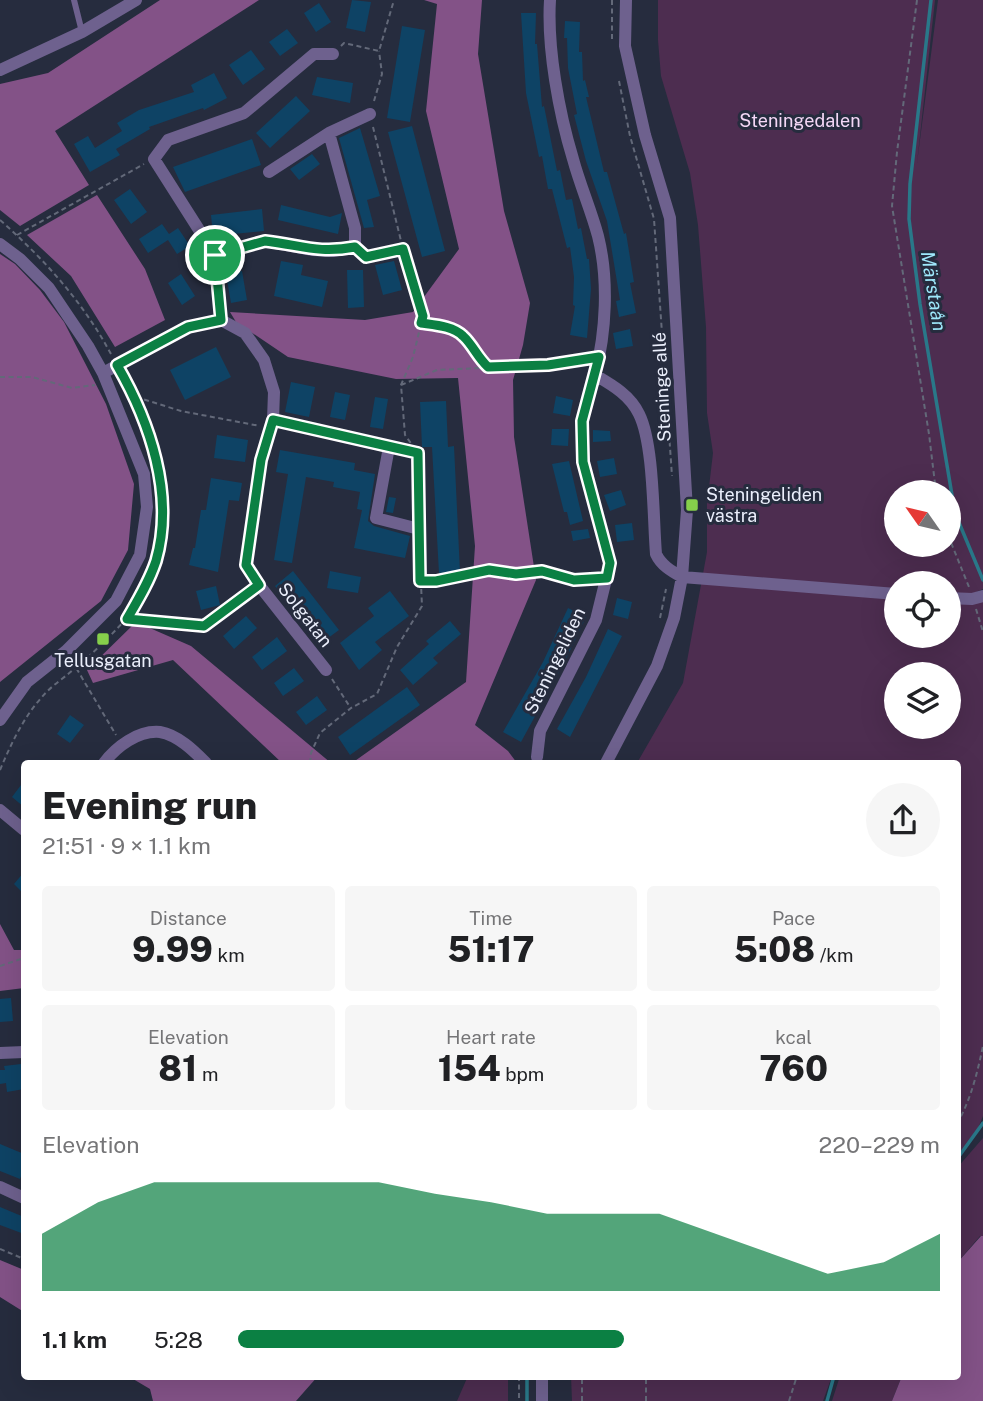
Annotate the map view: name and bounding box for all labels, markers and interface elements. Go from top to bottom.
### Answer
park label: Steningedalen [739,110,861,131]
pin [185,225,245,285]
icon: arrive [196,236,234,274]
water label: Märstaån [917,249,951,333]
street label: Steninge allé [648,332,675,442]
north arrow [884,480,961,556]
map controls [884,480,961,739]
place label: Steningeliden västra [706,484,822,526]
marker: Steningeliden västra [684,497,700,513]
button: locate [884,571,961,648]
street label: Solgatan [274,578,337,651]
street label: Steningeliden [520,604,589,718]
marker: Tellusgatan [95,631,111,647]
place label: Tellusgatan [54,650,152,671]
button: layers [884,662,961,739]
text: Evening run [42,783,257,828]
button: share [866,783,940,857]
text: 21:51 · 9 × 1.1 km [42,832,211,859]
text: Distance [150,907,227,929]
text: Time [469,907,513,929]
text: Pace [772,907,815,929]
text: 9.99 [132,929,213,970]
text: 51:17 [447,929,535,970]
text: 5:08 [734,929,815,970]
text: km [213,944,245,966]
text: /km [815,944,853,966]
text: Elevation [148,1026,229,1048]
text: Heart rate [446,1026,536,1048]
text: kcal [775,1026,812,1048]
text: 81 [158,1048,197,1089]
text: 154 [438,1048,501,1089]
text: 760 [759,1048,828,1089]
text: m [197,1063,218,1085]
text: bpm [501,1063,544,1085]
text: Elevation [42,1131,140,1158]
text: 220–229 m [818,1131,940,1158]
text: 1.1 km [42,1326,107,1353]
text: 5:28 [154,1326,203,1353]

